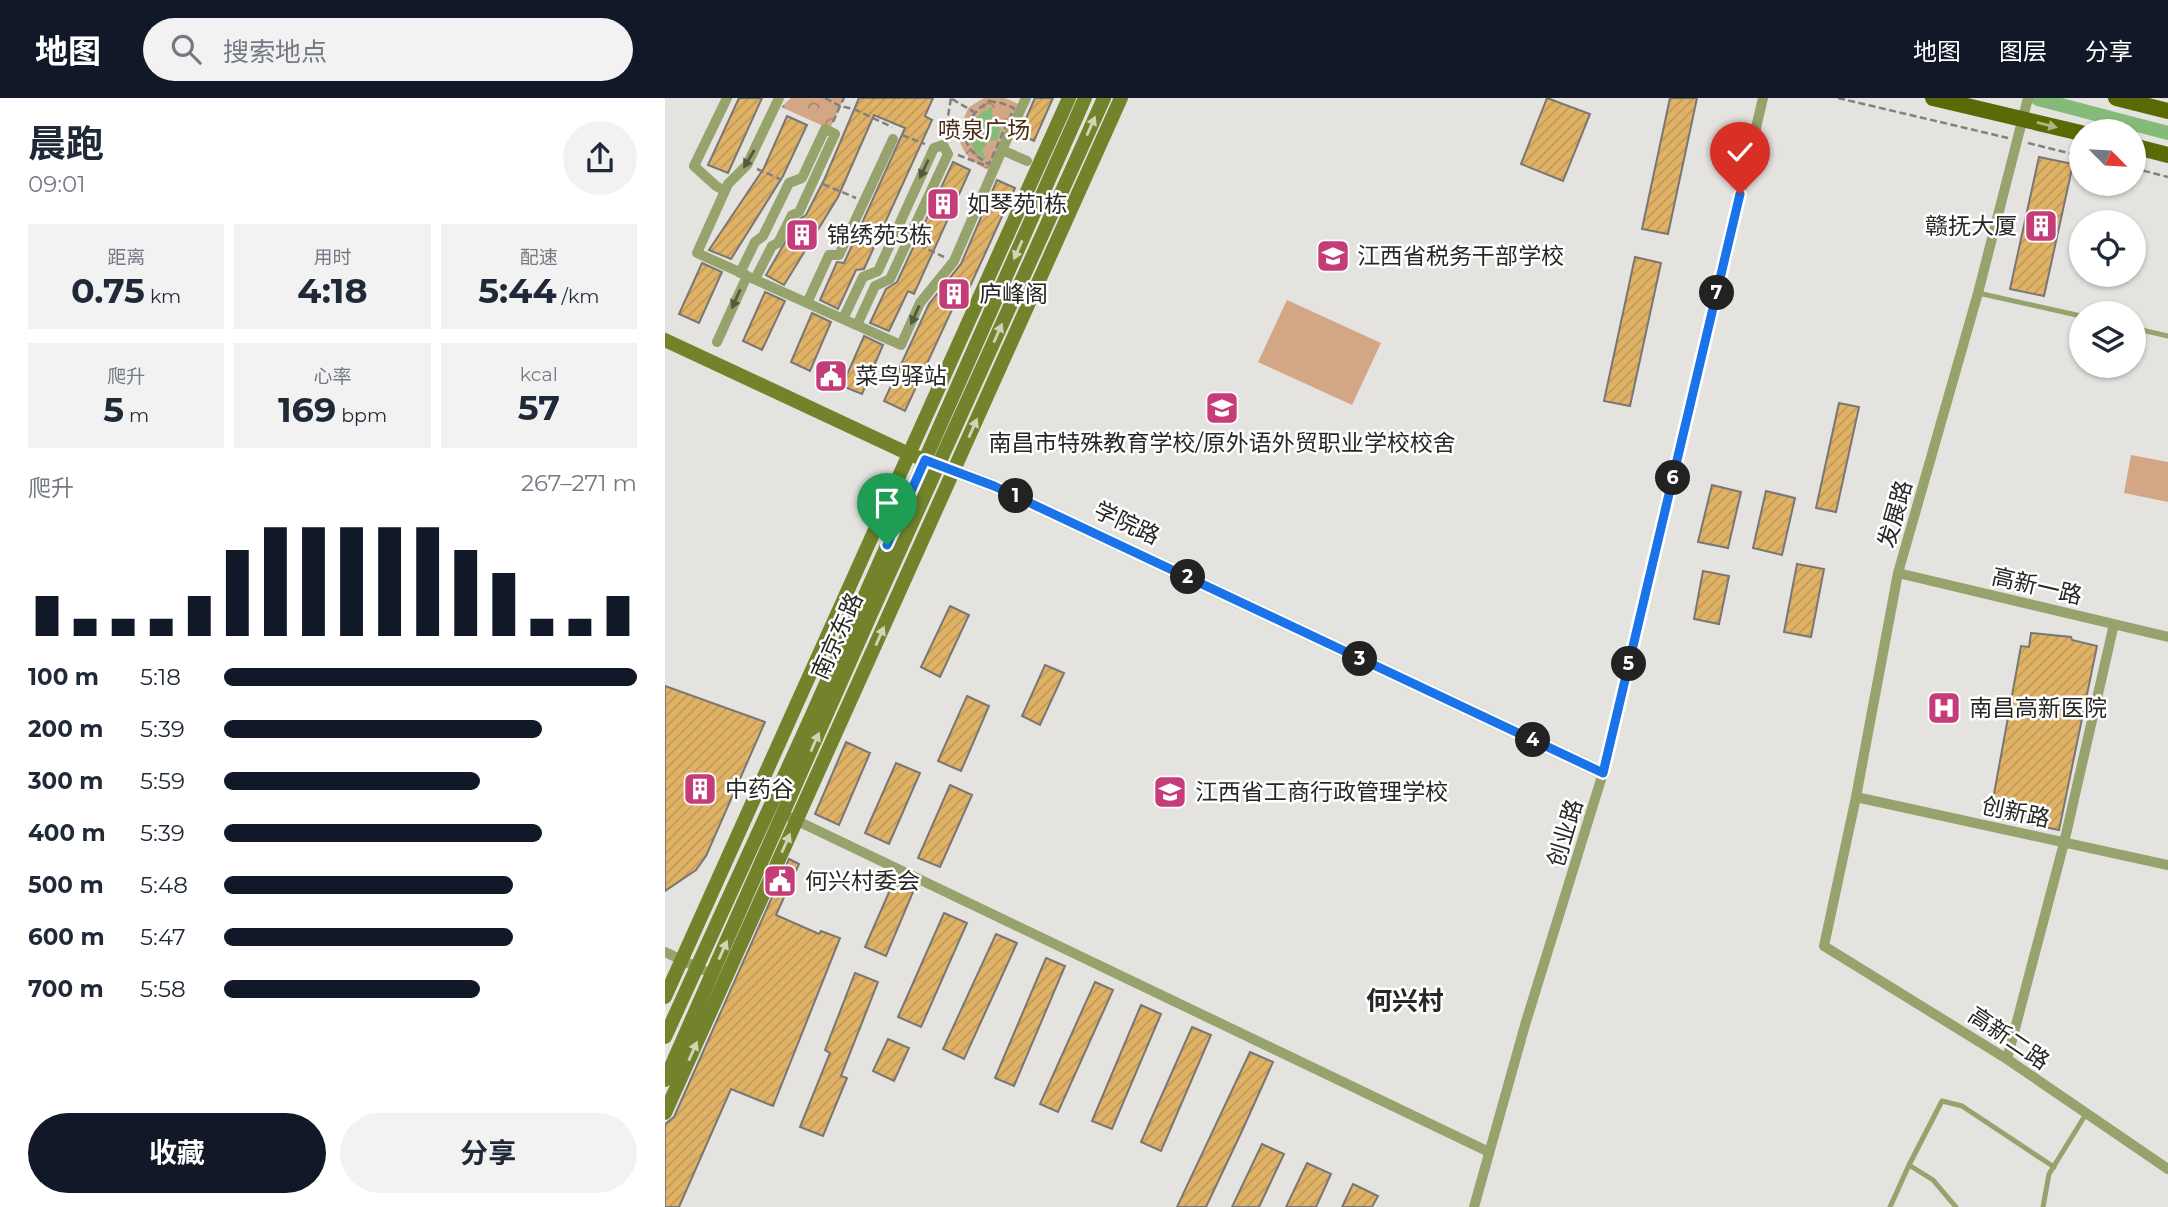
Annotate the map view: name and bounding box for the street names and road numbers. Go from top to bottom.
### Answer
street label: 发展路 [1872,477,1918,551]
street label: 学院路 [1090,496,1164,550]
street label: 高新一路 [1989,562,2085,610]
street label: 南京东路 [806,588,868,684]
street label: 创新路 [1979,791,2053,833]
street label: 创业路 [1542,796,1588,870]
street label: 高新二路 [1963,1001,2055,1075]

